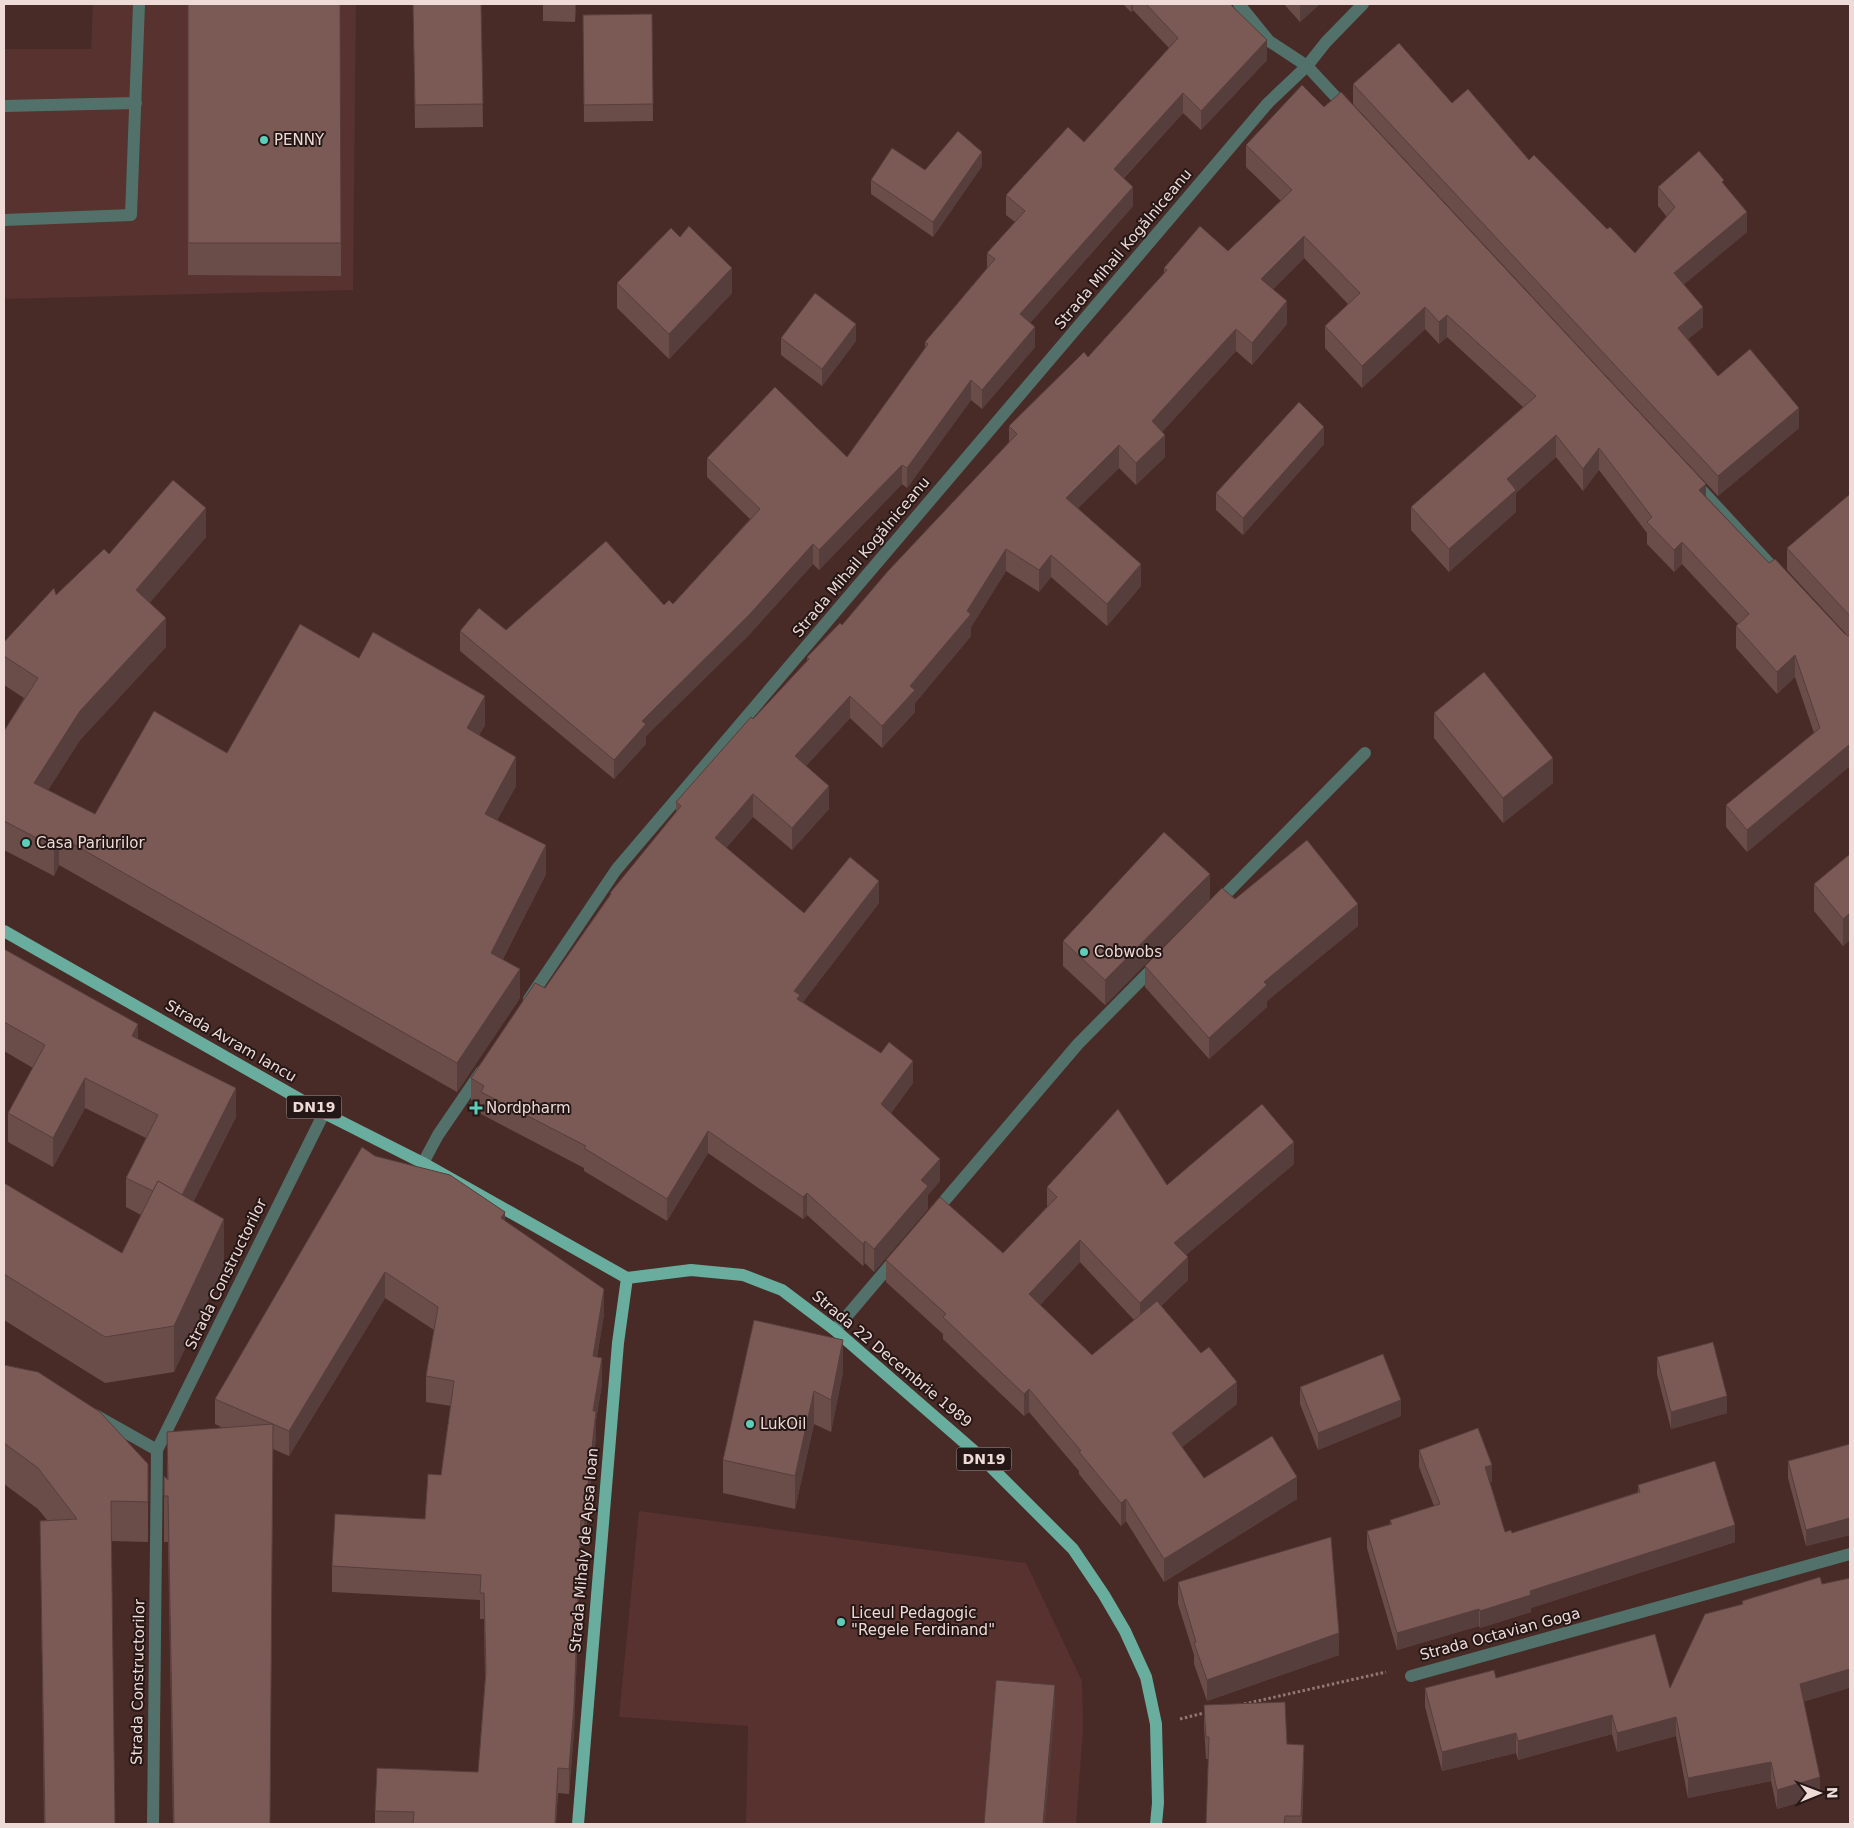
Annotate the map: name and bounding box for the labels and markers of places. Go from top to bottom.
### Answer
place label: PENNY [274,131,325,149]
marker: PENNY [258,134,270,146]
place label: Casa Pariurilor [36,834,146,852]
marker: Casa Pariurilor [20,837,32,849]
place label: Cobwobs [1094,943,1162,961]
marker: Cobwobs [1078,946,1090,958]
place label: Nordpharm [486,1099,571,1117]
marker: Nordpharm [470,1102,482,1114]
place label: LukOil [760,1415,806,1433]
marker: LukOil [744,1418,756,1430]
place label: Liceul Pedagogic "Regele Ferdinand" [851,1604,995,1639]
marker: Liceul Pedagogic "Regele Ferdinand" [835,1616,847,1628]

